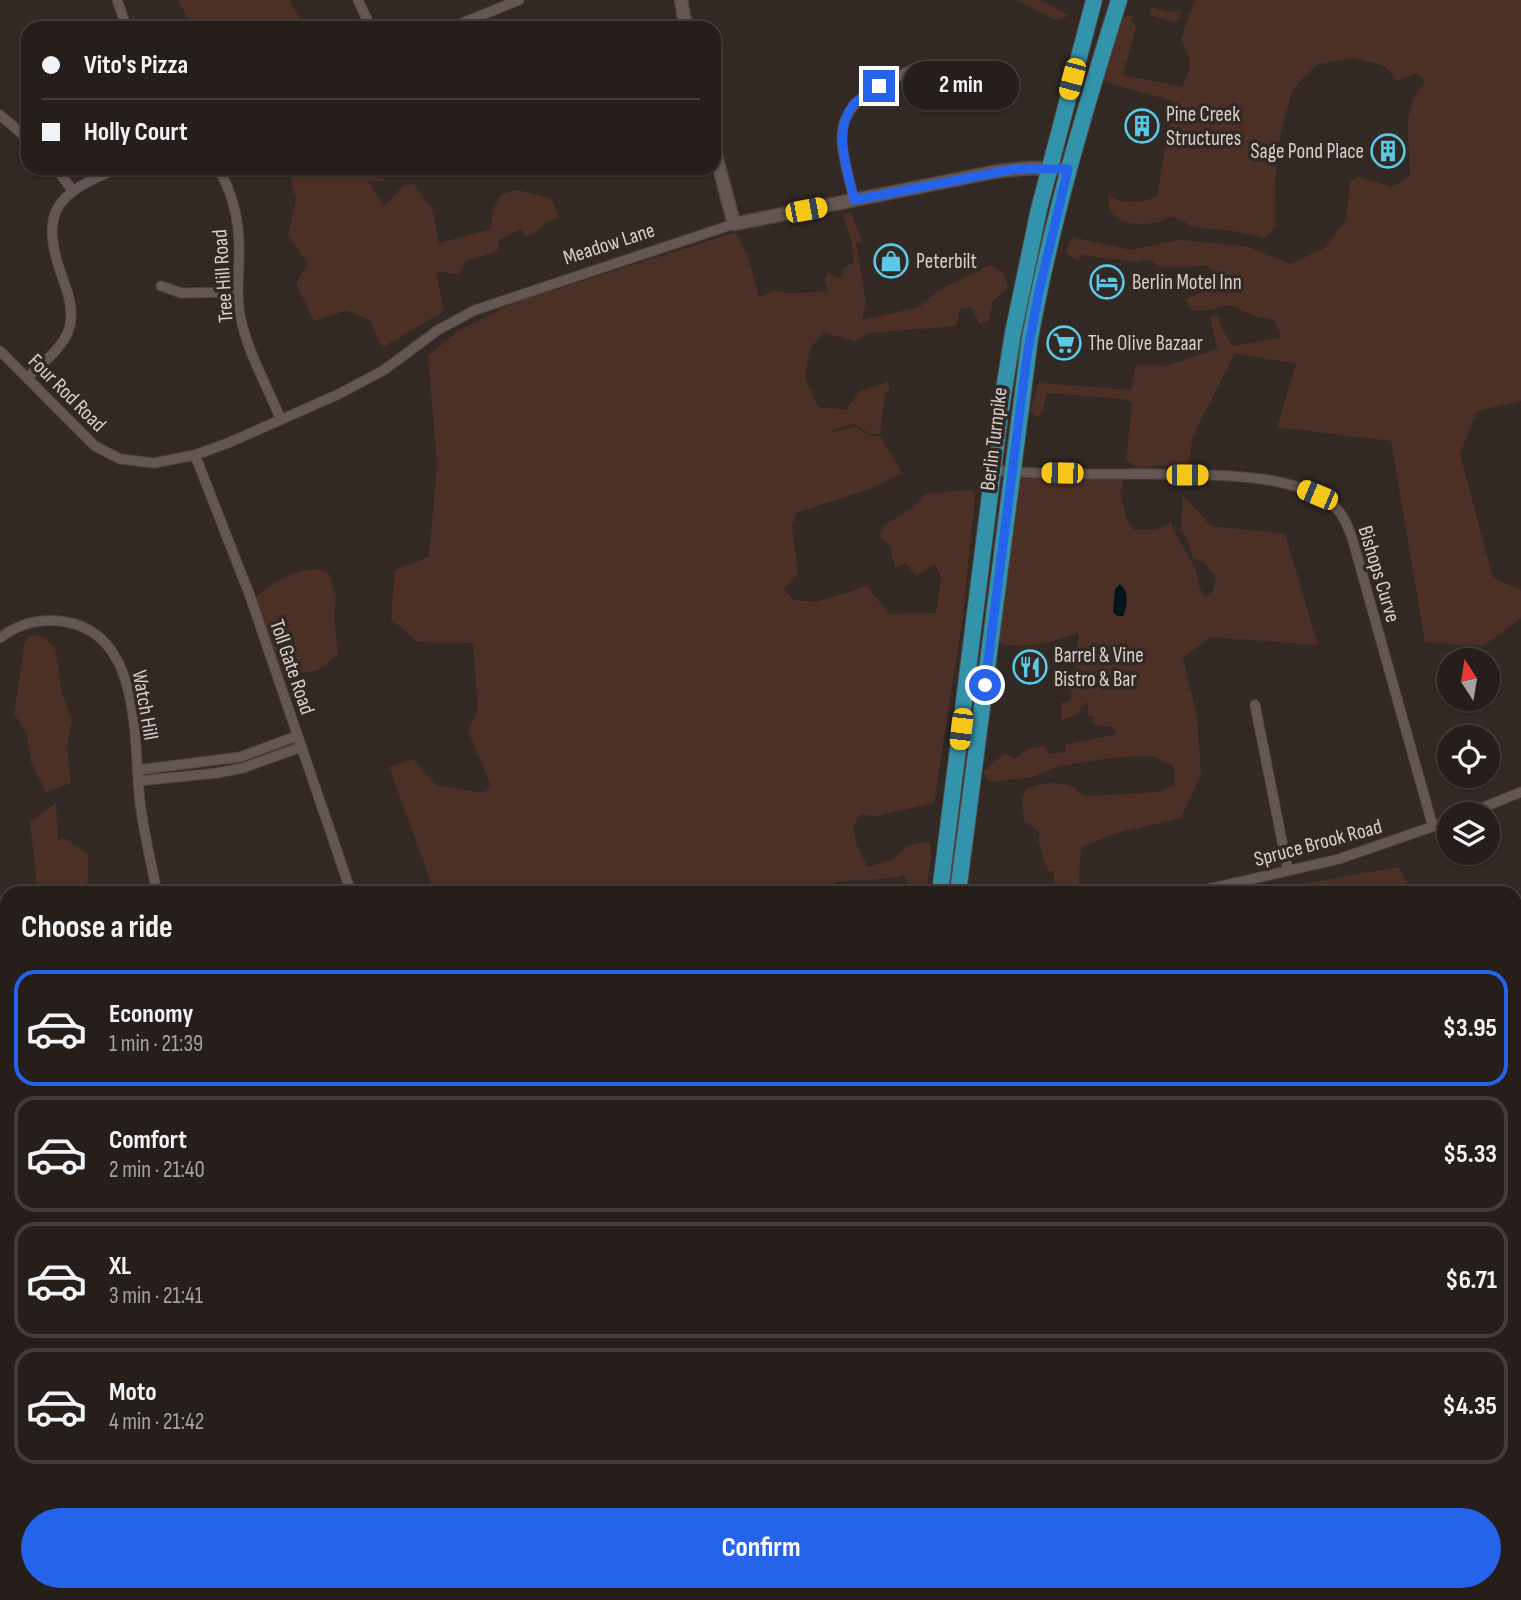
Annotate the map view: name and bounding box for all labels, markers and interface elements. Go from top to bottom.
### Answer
text: Vito's Pizza [84,50,188,81]
car [1057,56,1088,102]
callout: 2 min [903,62,1019,110]
route end [863,70,895,102]
text: 2 min [939,71,983,99]
place label: Pine Creek Structures [1166,102,1241,151]
building icon: Pine Creek Structures [1123,107,1161,145]
text: Holly Court [84,117,188,148]
building icon: Sage Pond Place [1369,132,1407,170]
place label: Sage Pond Place [1251,139,1364,164]
car [784,196,829,224]
street label: Meadow Lane [560,217,658,271]
street label: Tree Hill Road [207,228,239,324]
shop icon: Peterbilt [872,242,910,280]
place label: Peterbilt [916,249,977,274]
hotel icon: Berlin Motel Inn [1088,263,1126,301]
place label: Berlin Motel Inn [1132,270,1242,295]
supermarket icon: The Olive Bazaar [1045,324,1083,362]
place label: The Olive Bazaar [1088,331,1203,356]
street label: Four Rod Road [23,349,111,437]
street label: Berlin Turnpike [975,386,1013,492]
car [1041,462,1084,484]
car [1167,465,1209,486]
car [1294,477,1341,513]
street label: Bishops Curve [1352,523,1406,625]
street label: Toll Gate Road [264,616,320,718]
place label: Barrel & Vine Bistro & Bar [1054,643,1144,692]
restaurant icon: Barrel & Vine Bistro & Bar [1011,648,1049,686]
north arrow [1437,648,1500,710]
map controls [1437,648,1500,865]
street label: Watch Hill [127,668,163,742]
route start [969,669,1001,701]
car [949,707,974,751]
button: locate [1437,725,1500,788]
button: layers [1437,802,1500,865]
street label: Spruce Brook Road [1251,814,1385,872]
text: Choose a ride [21,908,173,947]
icon: car [25,997,88,1060]
text: Economy [109,999,193,1030]
text: $3.95 [1443,1013,1497,1044]
text: 1 min · 21:39 [109,1030,203,1058]
icon: car [25,1123,88,1186]
text: Comfort [109,1125,187,1156]
text: $5.33 [1443,1139,1497,1170]
text: 2 min · 21:40 [109,1156,205,1184]
icon: car [25,1249,88,1312]
text: XL [109,1251,131,1282]
text: $6.71 [1445,1265,1497,1296]
text: 3 min · 21:41 [109,1282,203,1310]
icon: car [25,1375,88,1438]
text: Moto [109,1377,157,1408]
text: $4.35 [1443,1391,1497,1422]
text: 4 min · 21:42 [109,1408,204,1436]
button: Confirm [21,1508,1501,1588]

